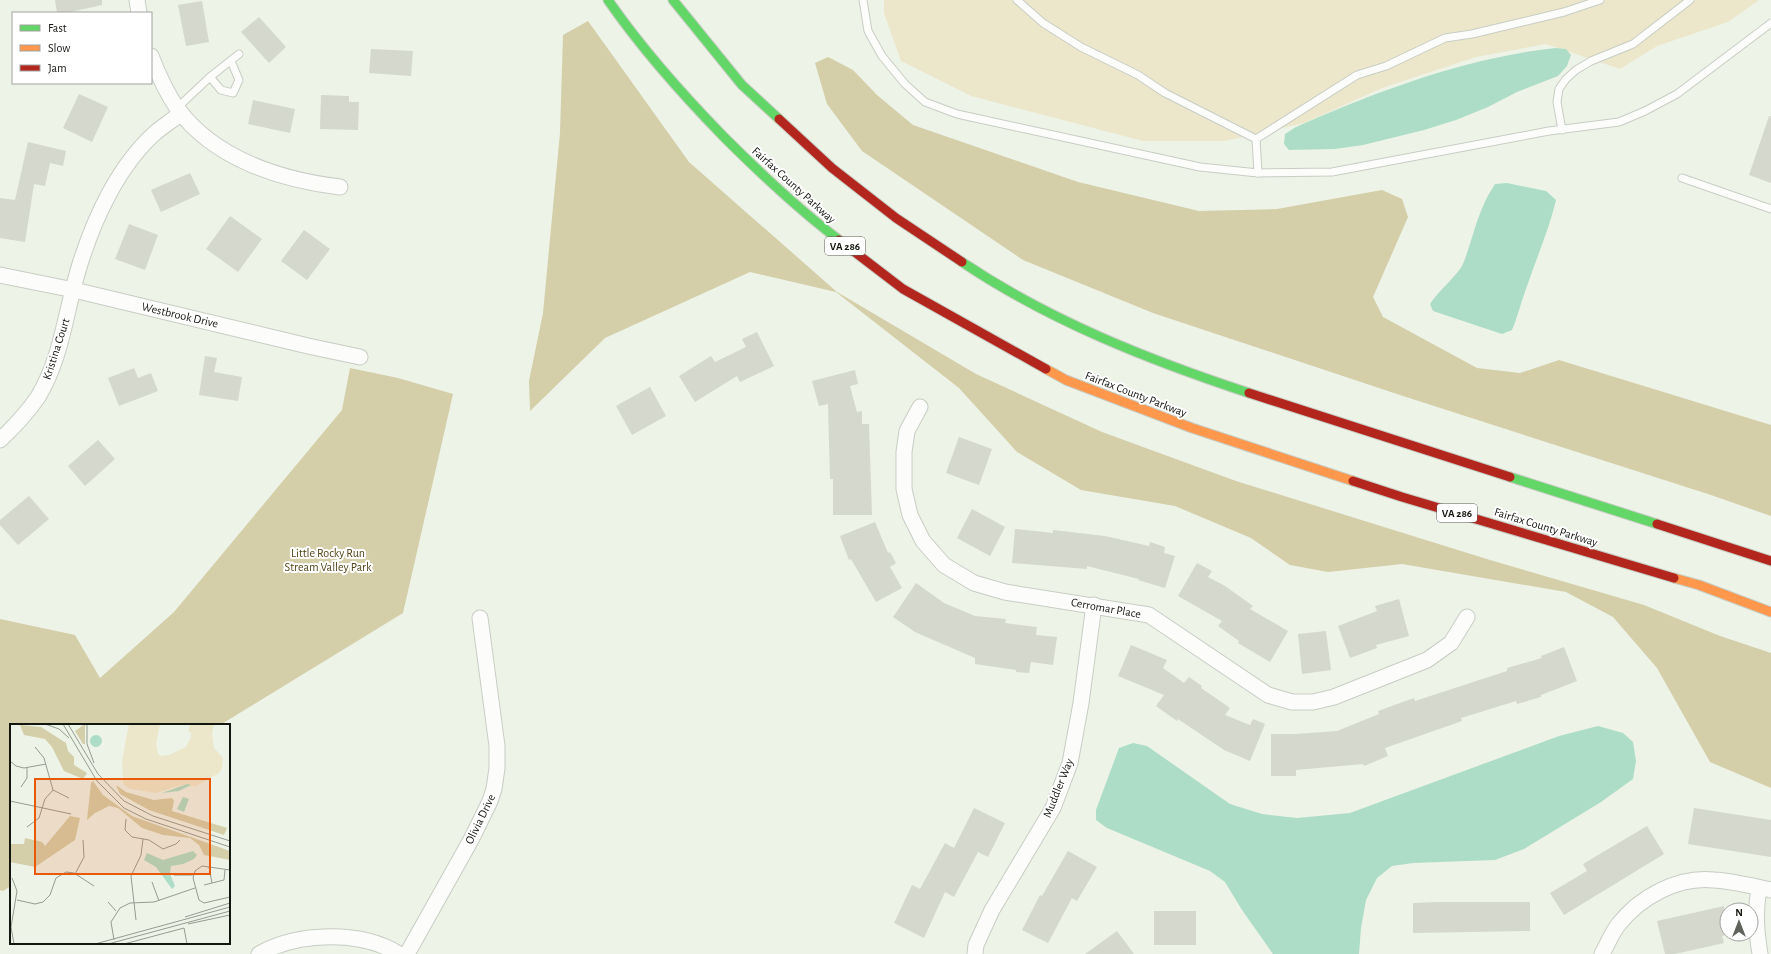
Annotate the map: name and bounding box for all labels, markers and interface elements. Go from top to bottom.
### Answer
legend [12,12,152,84]
text: Fast [48,22,67,34]
text: Slow [48,42,70,54]
text: Jam [48,62,67,74]
street label: Fairfax County Parkway [749,145,838,226]
road number: VA 286 [825,237,865,255]
street label: Westbrook Drive [141,300,219,330]
street label: Kristina Court [40,317,72,381]
street label: Fairfax County Parkway [1083,369,1188,420]
road number: VA 286 [1437,504,1477,522]
street label: Fairfax County Parkway [1493,506,1599,549]
park label: Little Rocky Run Stream Valley Park [285,547,372,574]
street label: Cerromar Place [1070,596,1142,620]
inset map [10,724,230,944]
street label: Muddler Way [1041,757,1076,820]
street label: Olivia Drive [463,792,497,846]
north arrow [1719,902,1759,942]
text: N [1735,907,1743,918]

